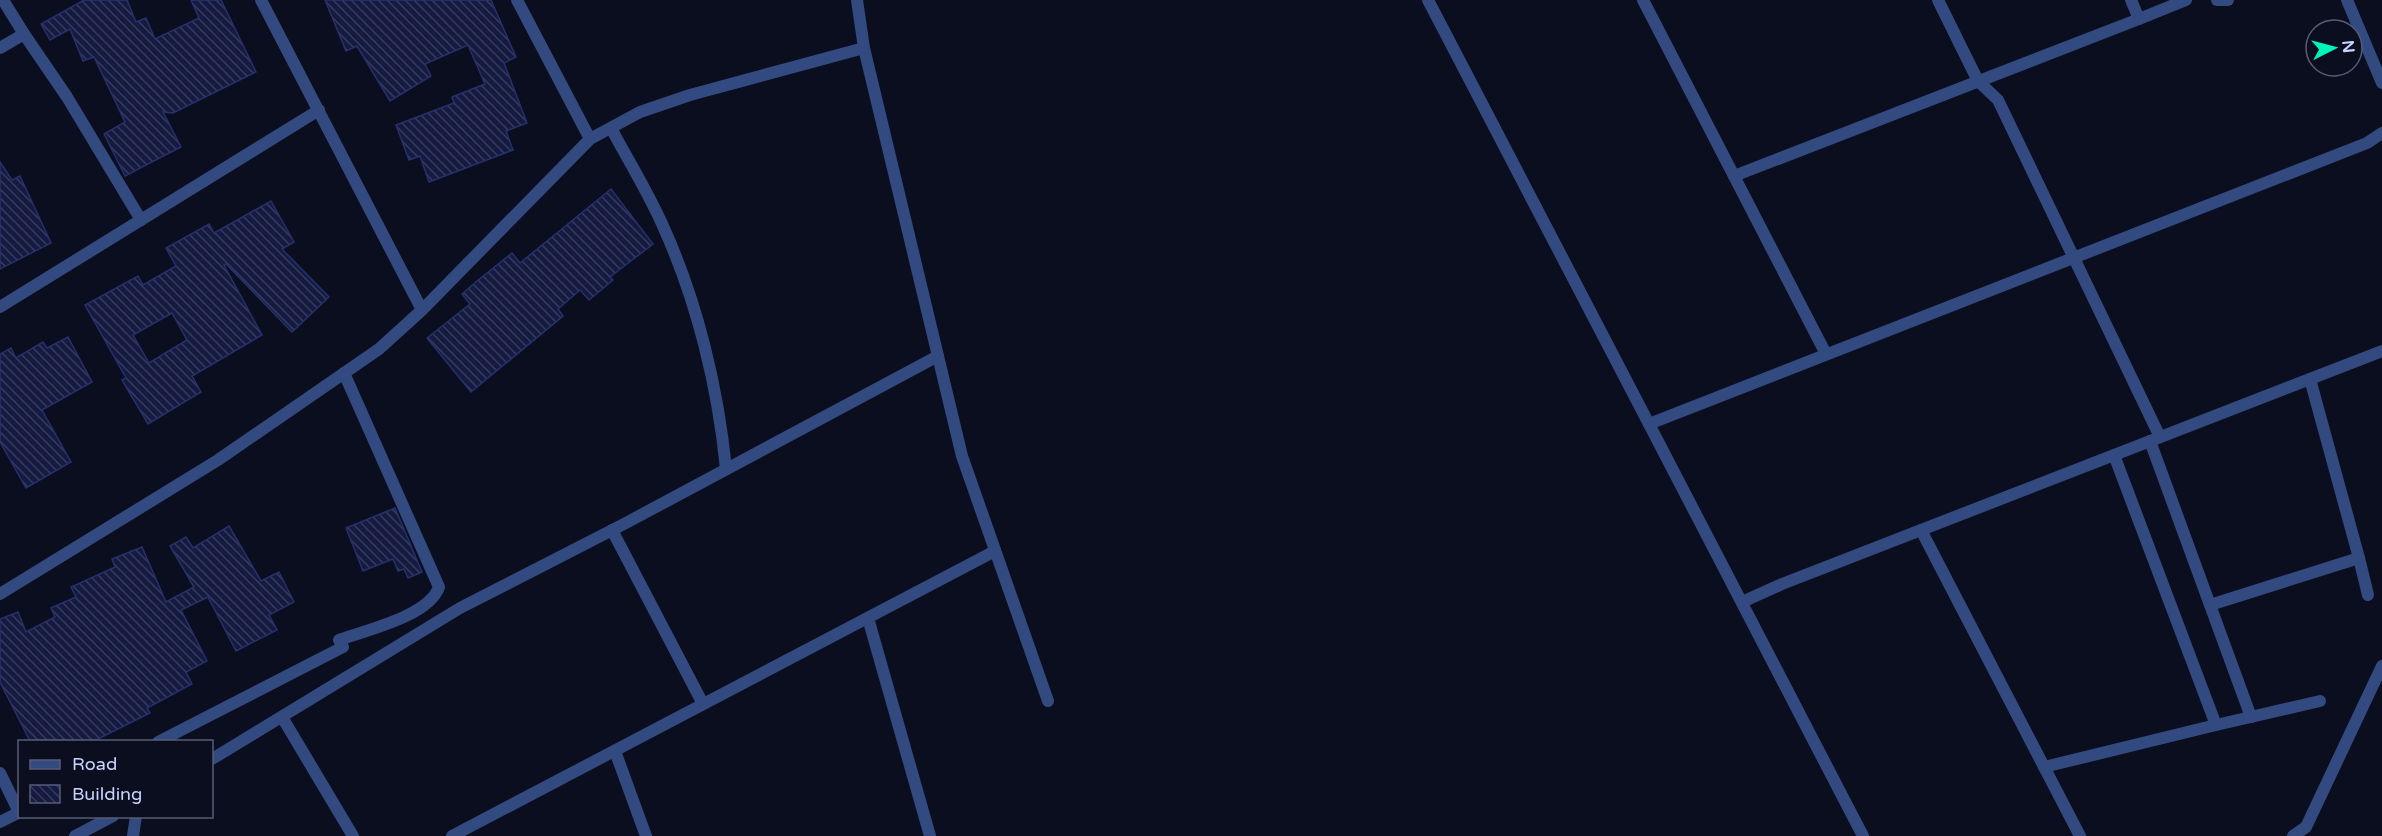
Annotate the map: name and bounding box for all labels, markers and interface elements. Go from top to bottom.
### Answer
north arrow [2304,18,2364,78]
text: N [2337,39,2359,54]
legend [18,740,213,818]
text: Road [72,753,117,775]
text: Building [72,783,142,805]

